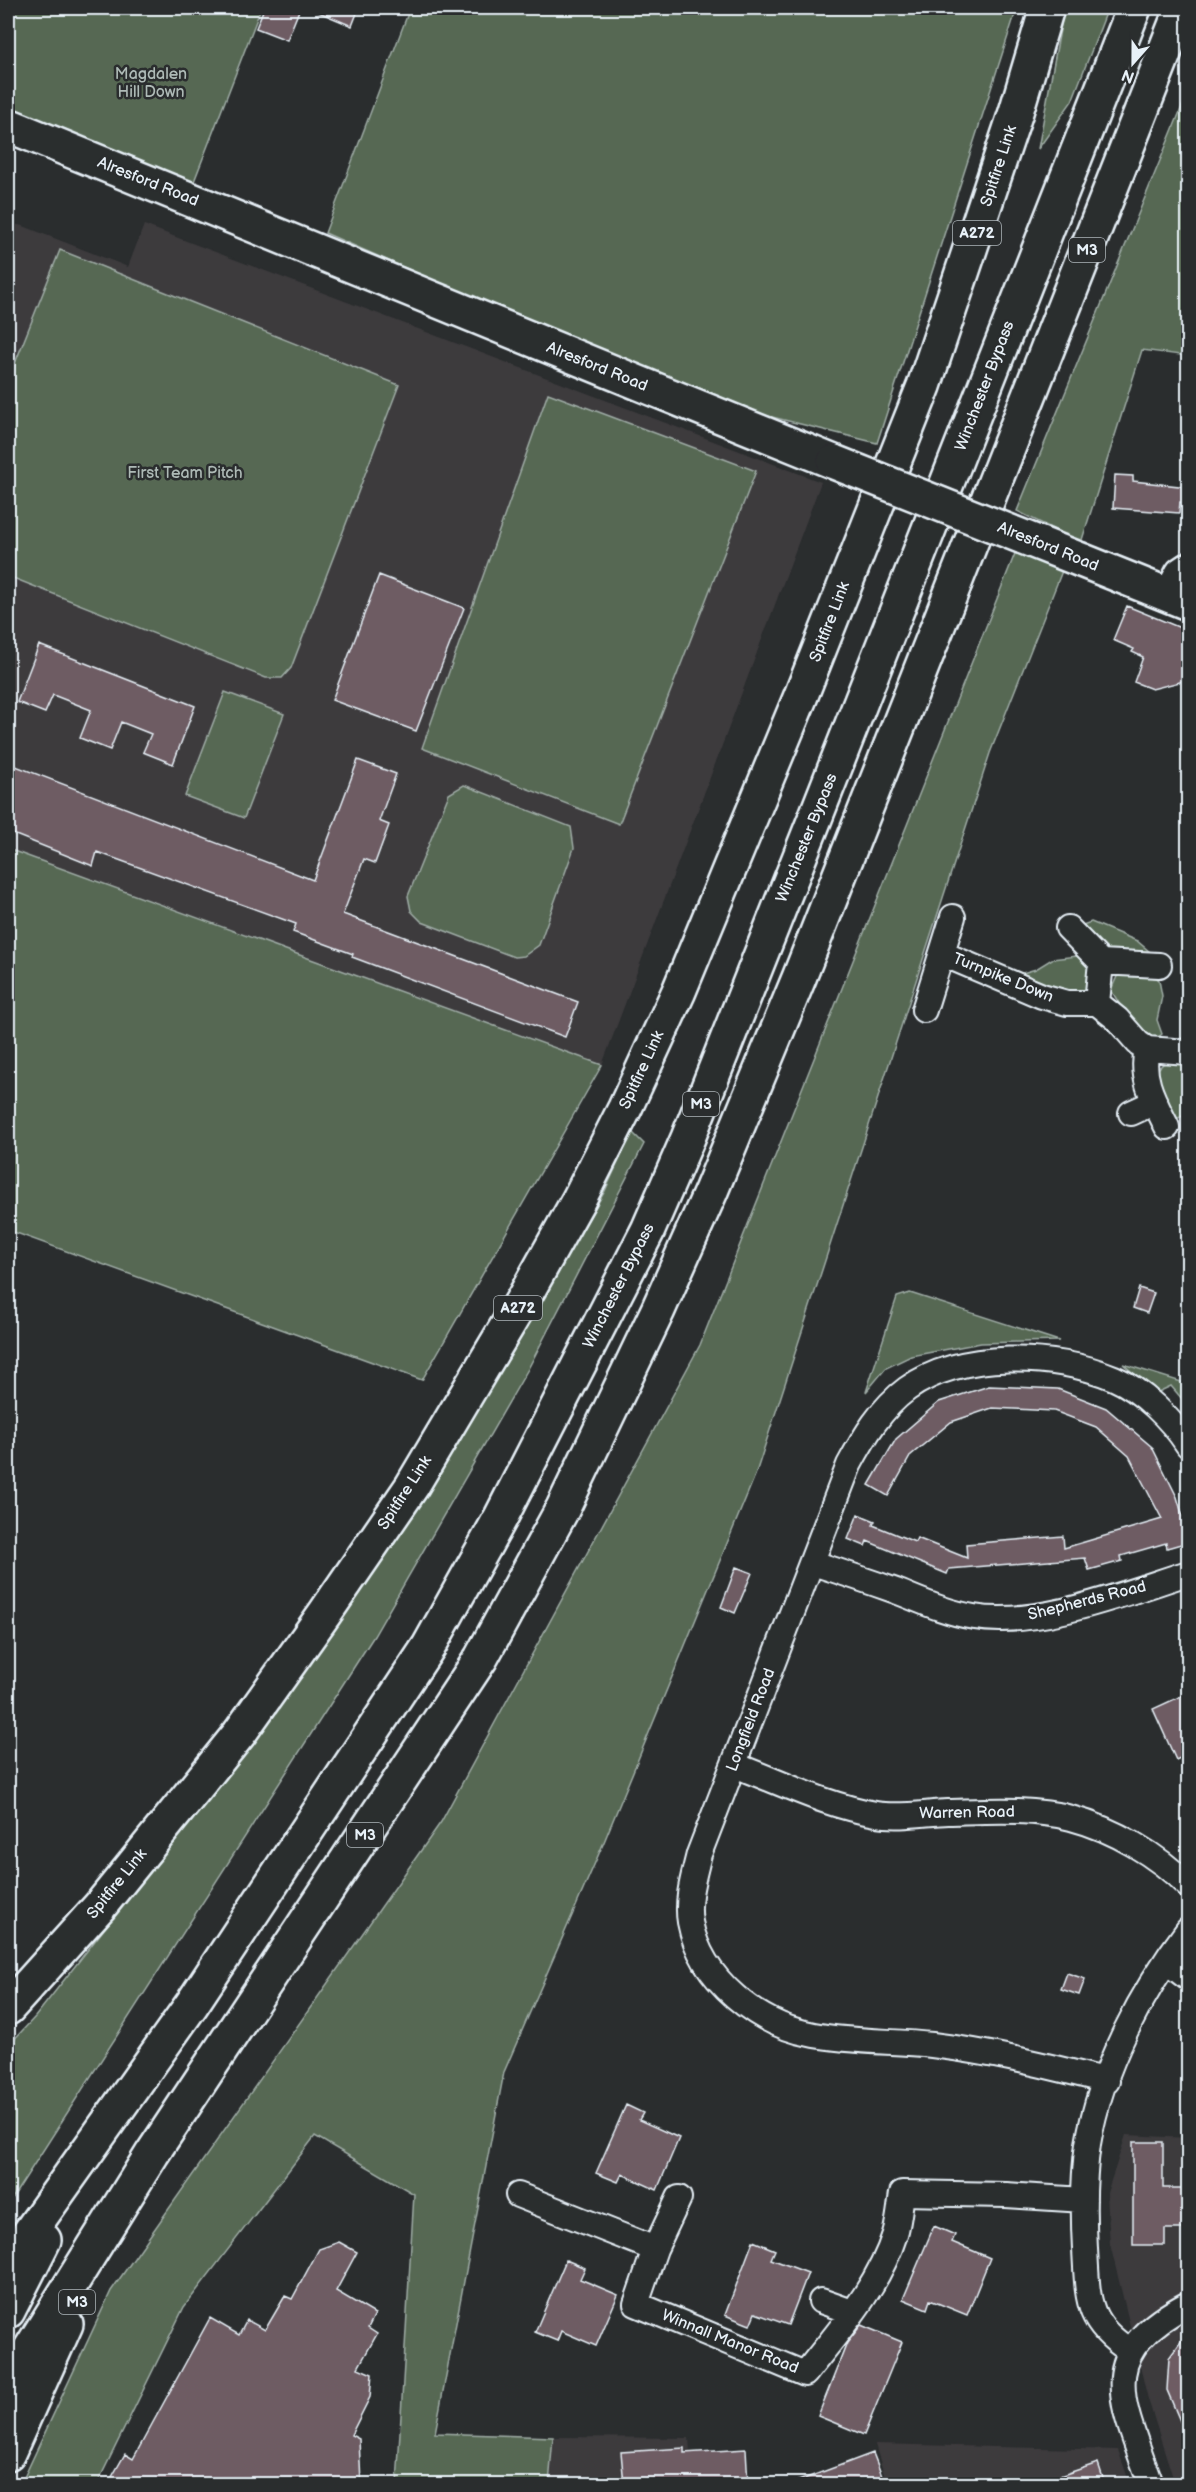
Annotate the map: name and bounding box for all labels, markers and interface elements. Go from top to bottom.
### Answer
north arrow [1103,33,1163,93]
park label: Magdalen Hill Down [115,65,187,102]
text: N [1119,65,1137,87]
street label: Spitfire Link [977,123,1021,209]
street label: Alresford Road [95,153,201,211]
road number: A272 [953,221,1001,245]
road number: M3 [1069,238,1105,262]
street label: Winchester Bypass [951,318,1019,454]
street label: Alresford Road [544,338,650,396]
park label: First Team Pitch [127,464,243,483]
street label: Alresford Road [995,518,1101,576]
street label: Spitfire Link [806,579,854,665]
street label: Winchester Bypass [772,771,842,905]
street label: Turnpike Down [950,949,1056,1007]
street label: Spitfire Link [616,1028,669,1112]
road number: M3 [683,1092,719,1116]
street label: Winchester Bypass [579,1220,659,1352]
road number: A272 [494,1296,542,1320]
street label: Spitfire Link [374,1452,436,1534]
street label: Shepherds Road [1026,1577,1148,1625]
street label: Longfield Road [723,1666,779,1774]
street label: Warren Road [919,1803,1015,1823]
road number: M3 [347,1823,383,1847]
street label: Spitfire Link [83,1845,151,1923]
road number: M3 [59,2290,95,2314]
street label: Winnall Manor Road [659,2306,801,2378]

